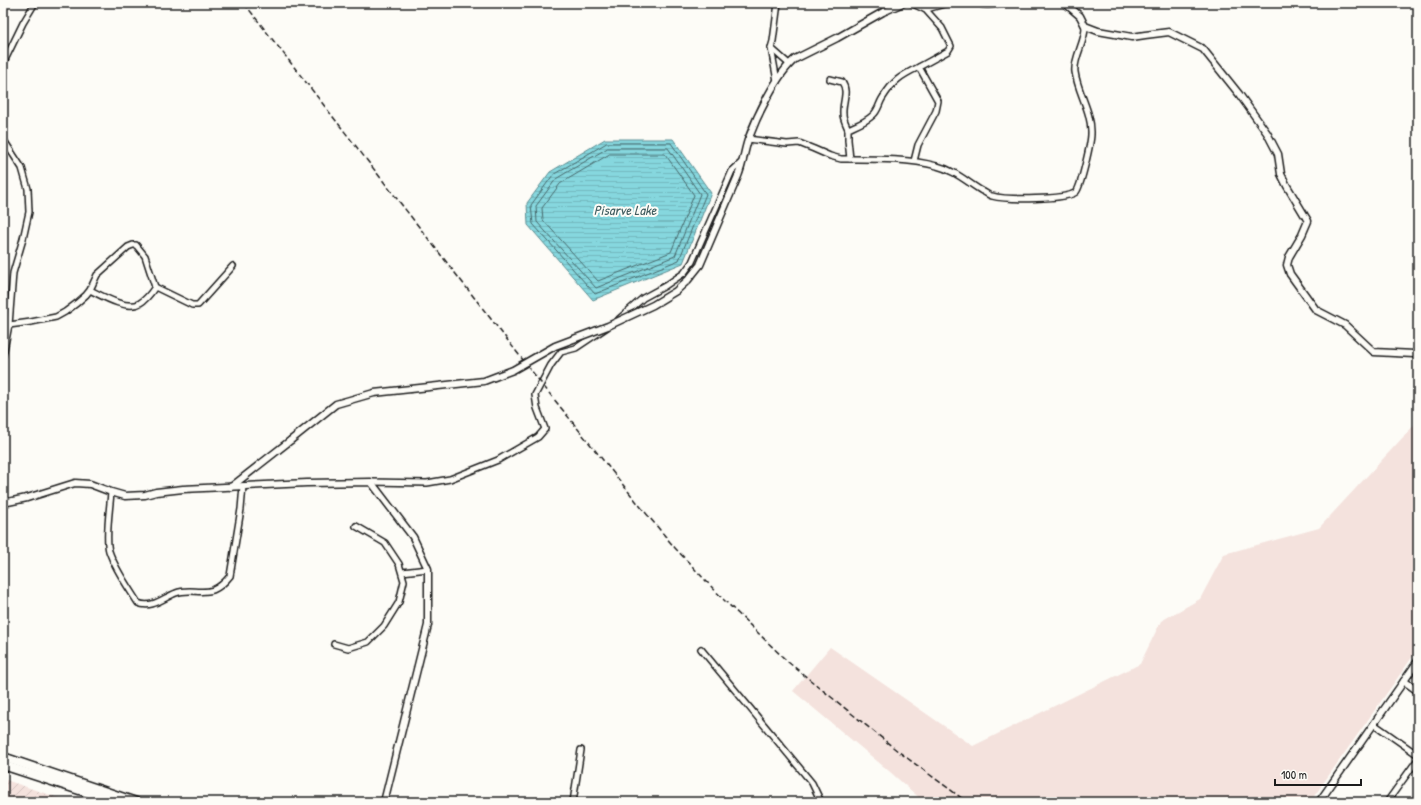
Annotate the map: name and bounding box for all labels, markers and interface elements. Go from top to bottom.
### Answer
water label: Pisarve Lake [594,200,658,219]
scale bar [1275,761,1361,787]
text: 100 m [1281,766,1307,783]

